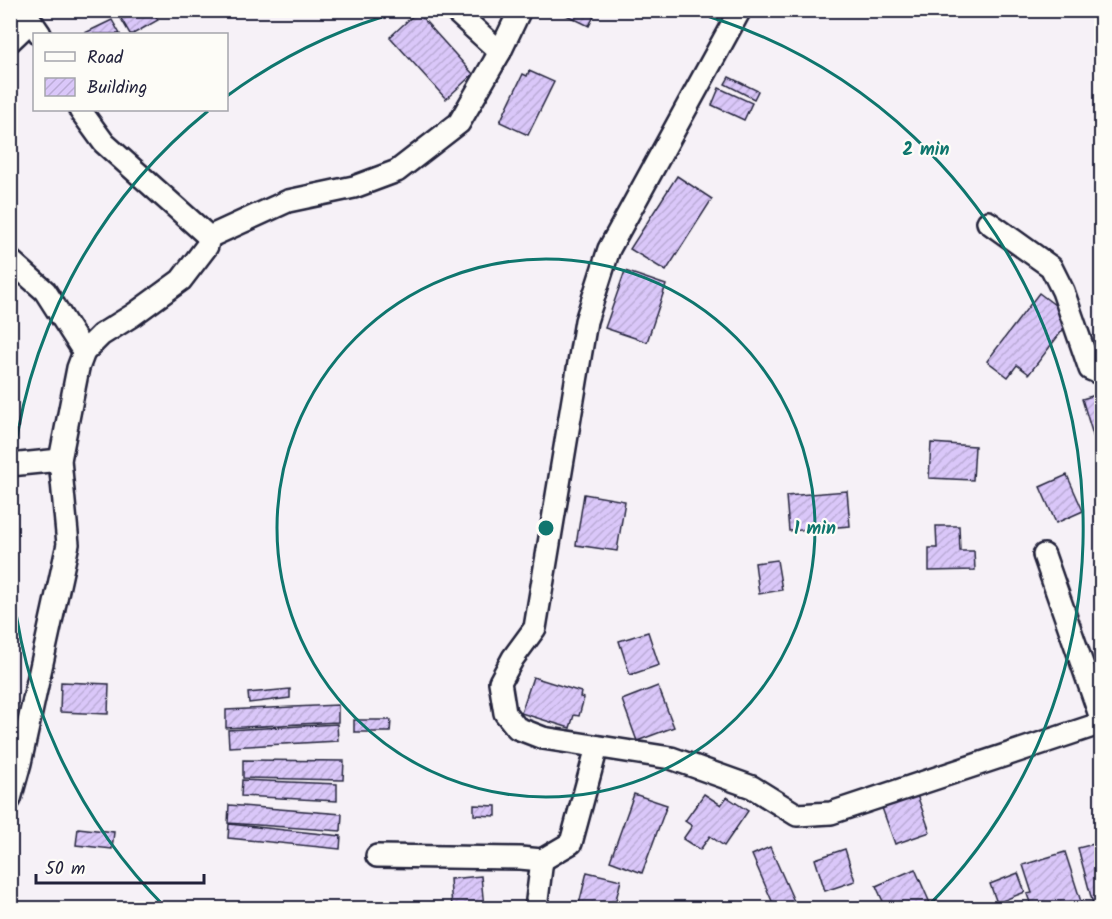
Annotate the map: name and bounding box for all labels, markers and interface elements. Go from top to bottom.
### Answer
legend [33,33,228,111]
text: Road [87,44,124,73]
text: Building [87,74,147,103]
text: 2 min [903,136,949,165]
text: 1 min [794,515,836,544]
centre of rings [536,518,556,538]
scale bar [36,847,204,885]
text: 50 m [45,855,85,884]

